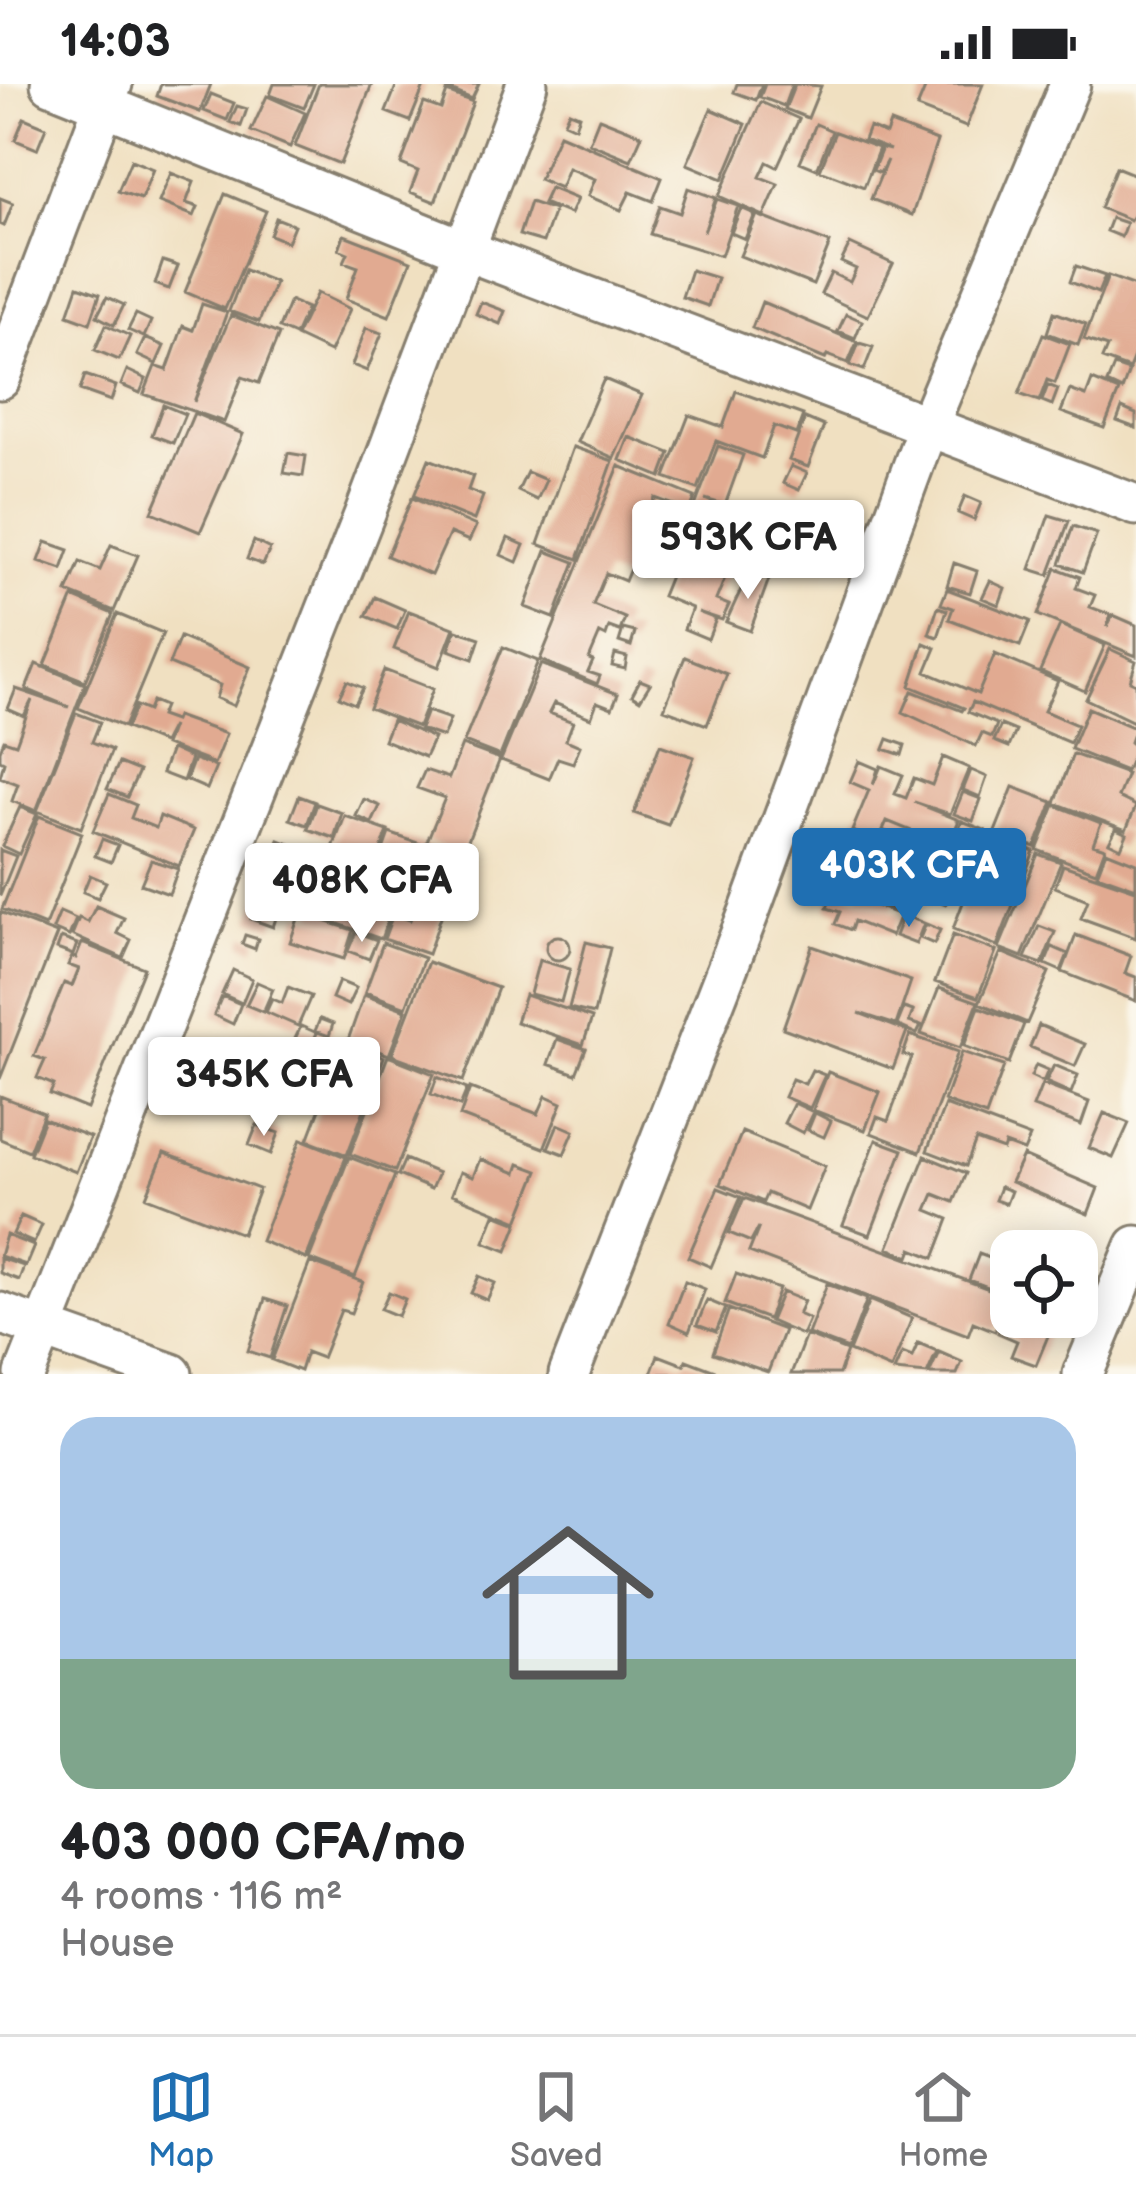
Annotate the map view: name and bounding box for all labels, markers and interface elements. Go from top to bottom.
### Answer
text: 14:03 [60,15,171,70]
pin: 593K CFA [624,500,872,602]
text: 593K CFA [659,515,837,562]
pin: 403K CFA [785,828,1033,930]
pin: 408K CFA [238,843,486,945]
text: 403K CFA [819,843,999,890]
text: 408K CFA [272,858,452,905]
pin: 345K CFA [140,1037,388,1139]
text: 345K CFA [175,1052,353,1099]
map controls [990,1230,1098,1338]
button: locate [990,1230,1098,1338]
icon: home [460,1495,676,1711]
text: 403 000 CFA/mo [60,1813,466,1874]
text: 4 rooms · 116 m² [60,1874,343,1921]
text: House [60,1921,174,1968]
tab: Map [148,2064,214,2176]
tab: Saved [510,2064,603,2176]
tab: Home [898,2064,988,2176]

